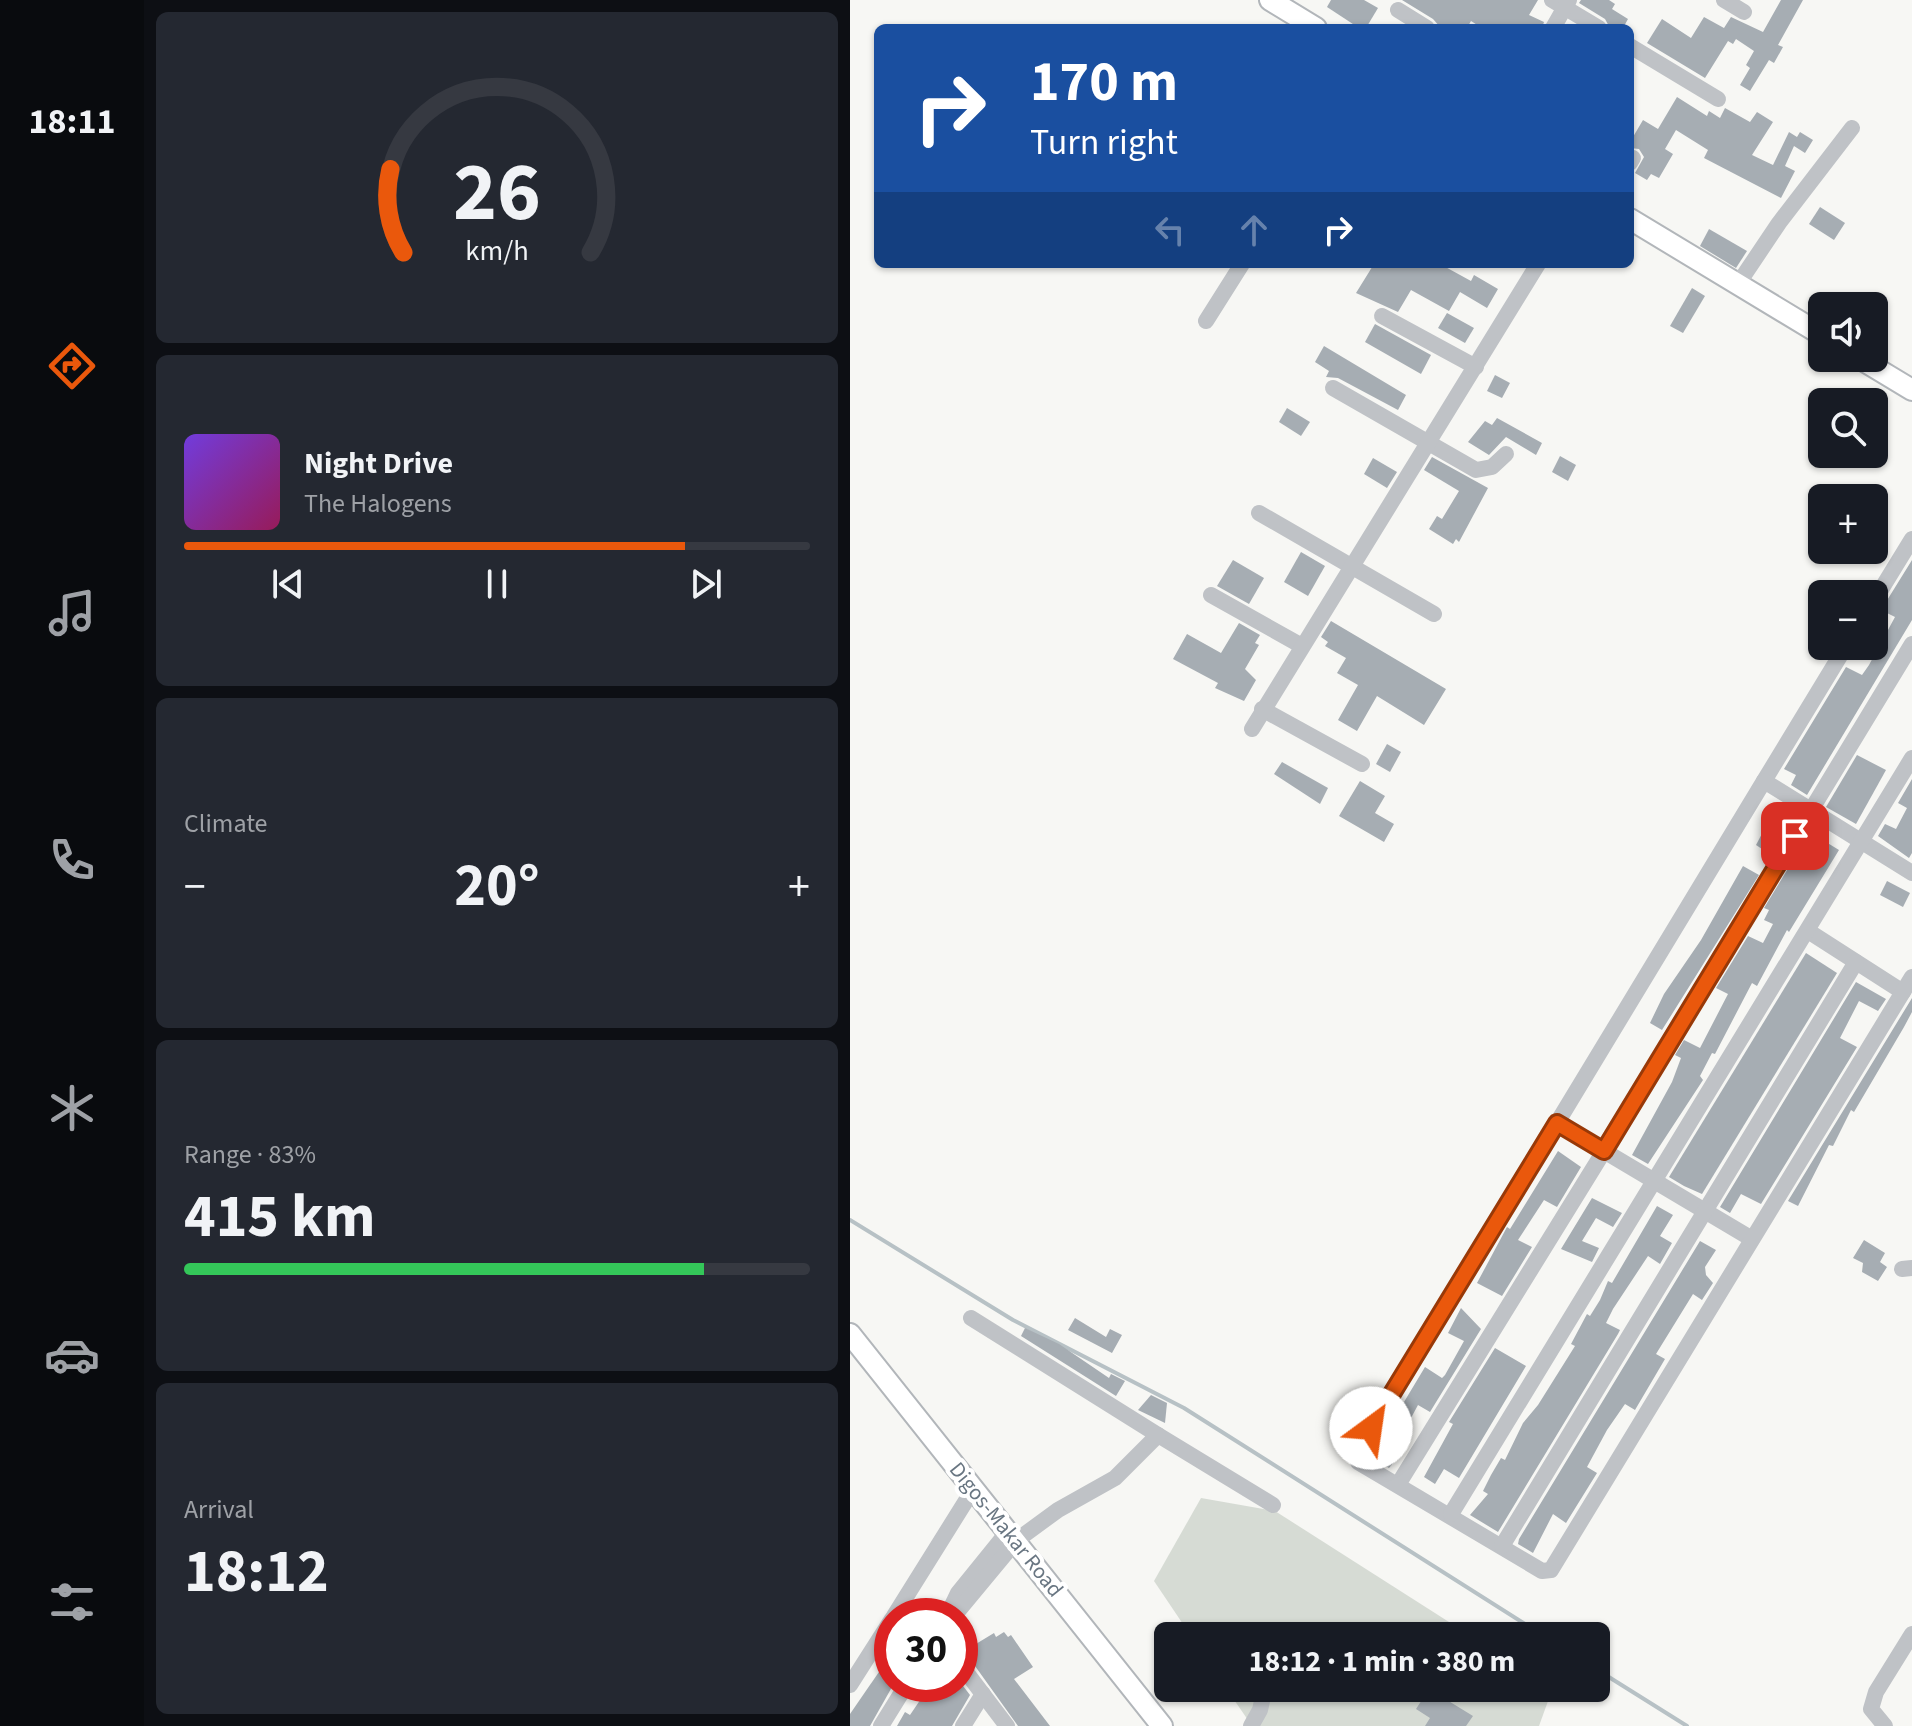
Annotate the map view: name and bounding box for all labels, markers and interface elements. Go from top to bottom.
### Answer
text: 170 m [1030,43,1178,122]
icon: right [898,56,1002,160]
text: 18:11 [29,96,115,147]
text: Turn right [1030,117,1178,168]
text: 26 [453,134,541,252]
icon: left [1148,208,1192,252]
icon: ahead [1232,208,1276,252]
icon: right [1316,208,1360,252]
text: km/h [465,232,529,272]
map controls [1808,292,1888,660]
button: sound [1808,292,1888,372]
icon: directions [44,338,100,394]
button: search [1808,388,1888,468]
text: Night Drive [304,442,453,485]
button: + [1808,484,1888,564]
text: The Halogens [304,485,452,522]
icon: previous [266,562,310,606]
icon: pause [475,562,519,606]
icon: next [684,562,728,606]
button: − [1808,580,1888,660]
icon: music [44,585,100,641]
pin [1761,802,1829,870]
text: Climate [184,805,268,842]
icon: arrive [1773,814,1817,858]
icon: phone [44,832,100,888]
text: 20° [454,844,540,929]
text: − [184,856,206,919]
text: + [788,856,810,919]
icon: climate [44,1080,100,1136]
text: Range · 83% [184,1136,316,1173]
text: 415 km [184,1175,375,1260]
icon: car [44,1327,100,1383]
position arrow [1329,1386,1413,1470]
street label: Digos-Makar Road [942,1455,1071,1604]
text: Arrival [184,1491,254,1528]
text: 18:12 [184,1530,329,1615]
icon: filters [44,1574,100,1630]
speed limit sign: 30 [874,1598,978,1702]
text: 18:12 · 1 min · 380 m [1249,1640,1515,1683]

